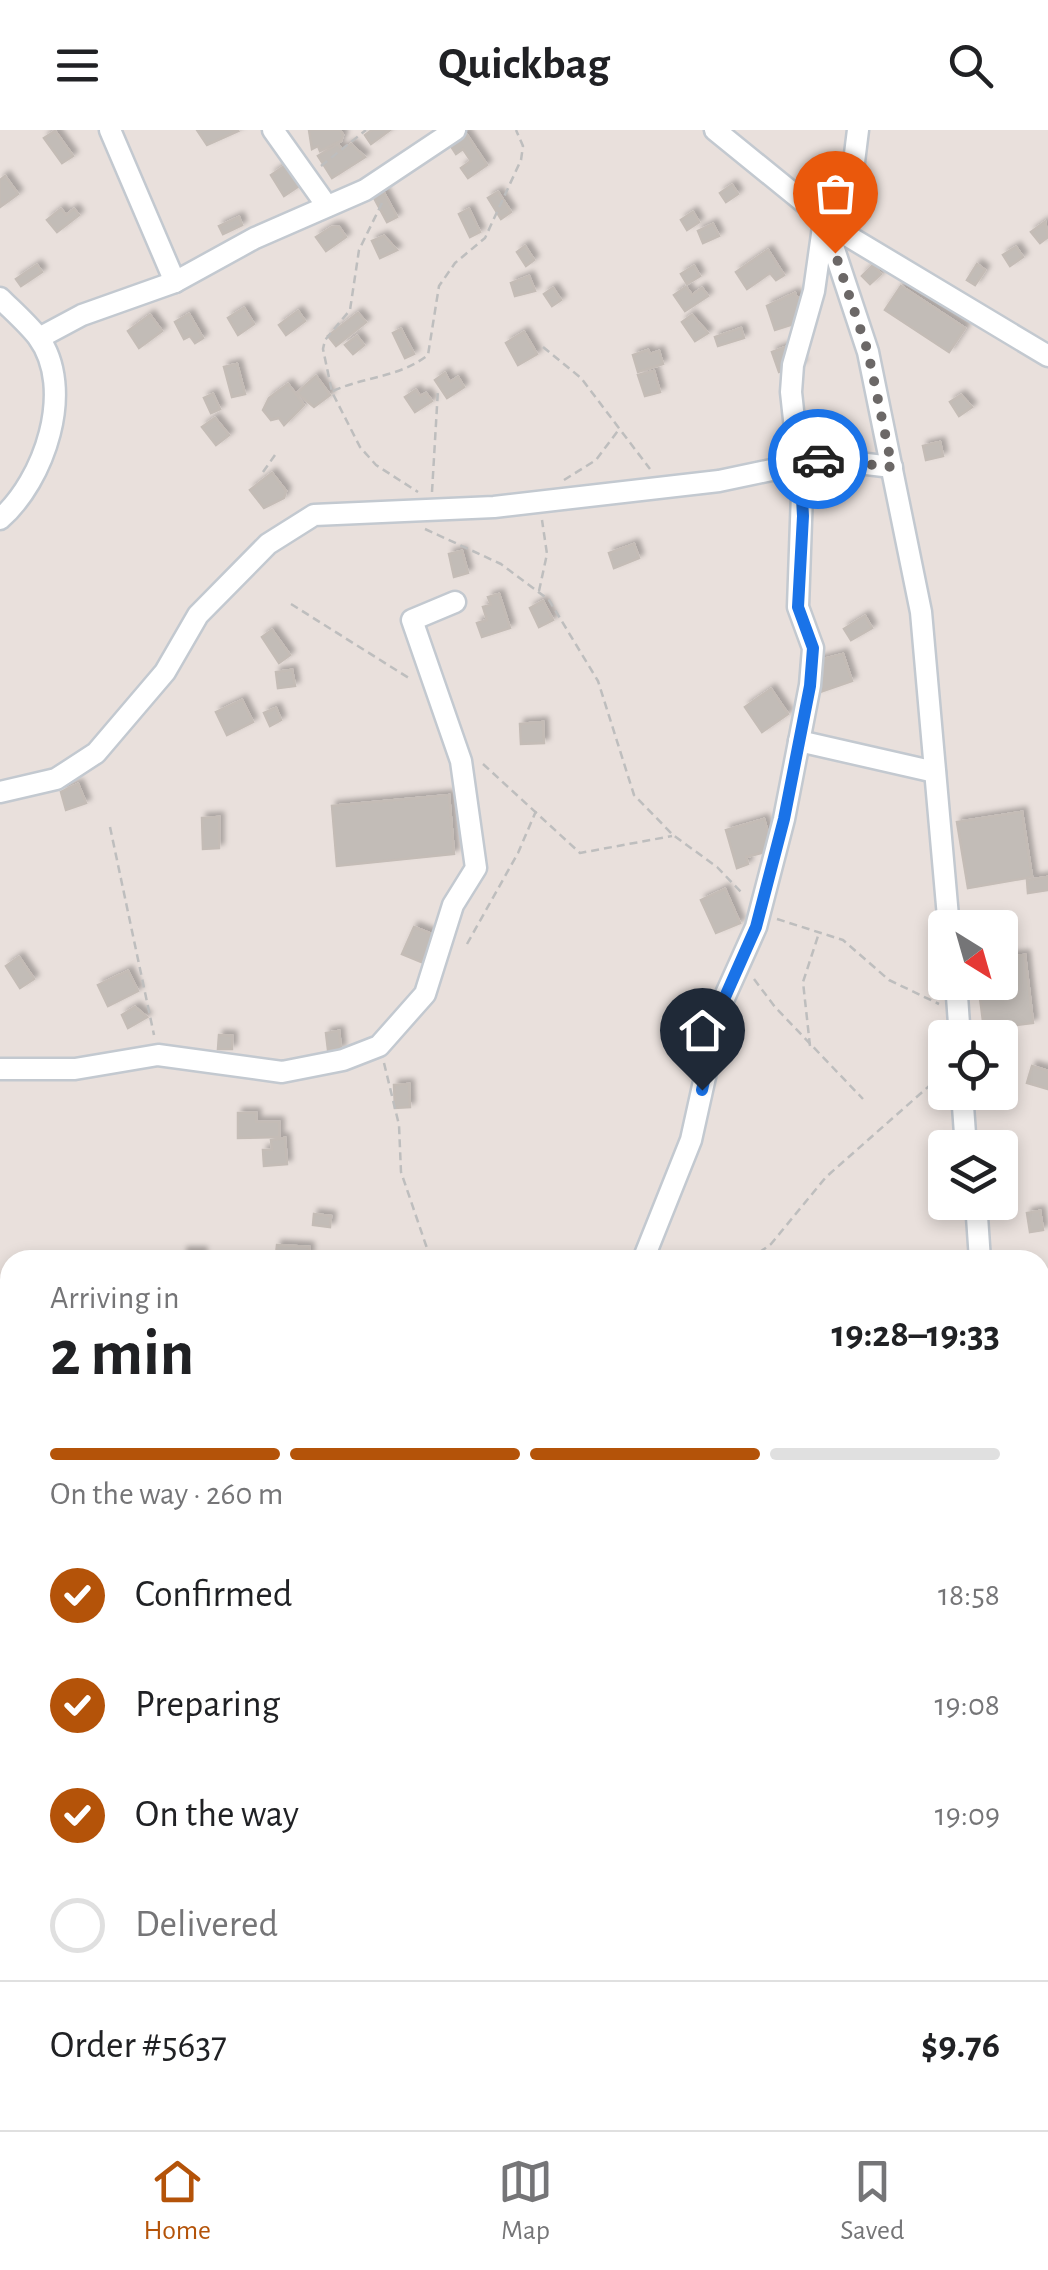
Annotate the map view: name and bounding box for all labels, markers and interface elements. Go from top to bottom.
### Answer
icon: menu [50,38,105,93]
icon: search [943,38,998,93]
text: Quickbag [438,42,610,87]
pin [793,151,878,254]
icon: bag [808,166,863,221]
courier [768,409,868,509]
icon: car [791,432,846,487]
north arrow [928,910,1018,1000]
map controls [928,910,1018,1220]
pin [660,988,745,1091]
icon: home [675,1003,730,1058]
button: locate [928,1020,1018,1110]
button: layers [928,1130,1018,1220]
text: Arriving in [50,1282,179,1314]
text: 19:28–19:33 [832,1316,1000,1354]
text: 2 min [50,1322,194,1387]
text: On the way · 260 m [50,1478,283,1510]
icon: check [50,1568,105,1623]
text: Confirmed [135,1576,292,1614]
text: 18:58 [938,1579,1000,1611]
icon: check [50,1678,105,1733]
text: Preparing [135,1686,280,1724]
text: 19:08 [935,1689,1000,1721]
icon: check [50,1788,105,1843]
text: On the way [135,1796,299,1834]
text: 19:09 [935,1799,1000,1831]
text: Delivered [135,1906,278,1944]
text: Order #5637 [50,2027,227,2065]
text: $9.76 [921,2027,1000,2065]
tab: Home [144,2154,211,2248]
tab: Map [498,2154,553,2248]
tab: Saved [840,2154,904,2248]

